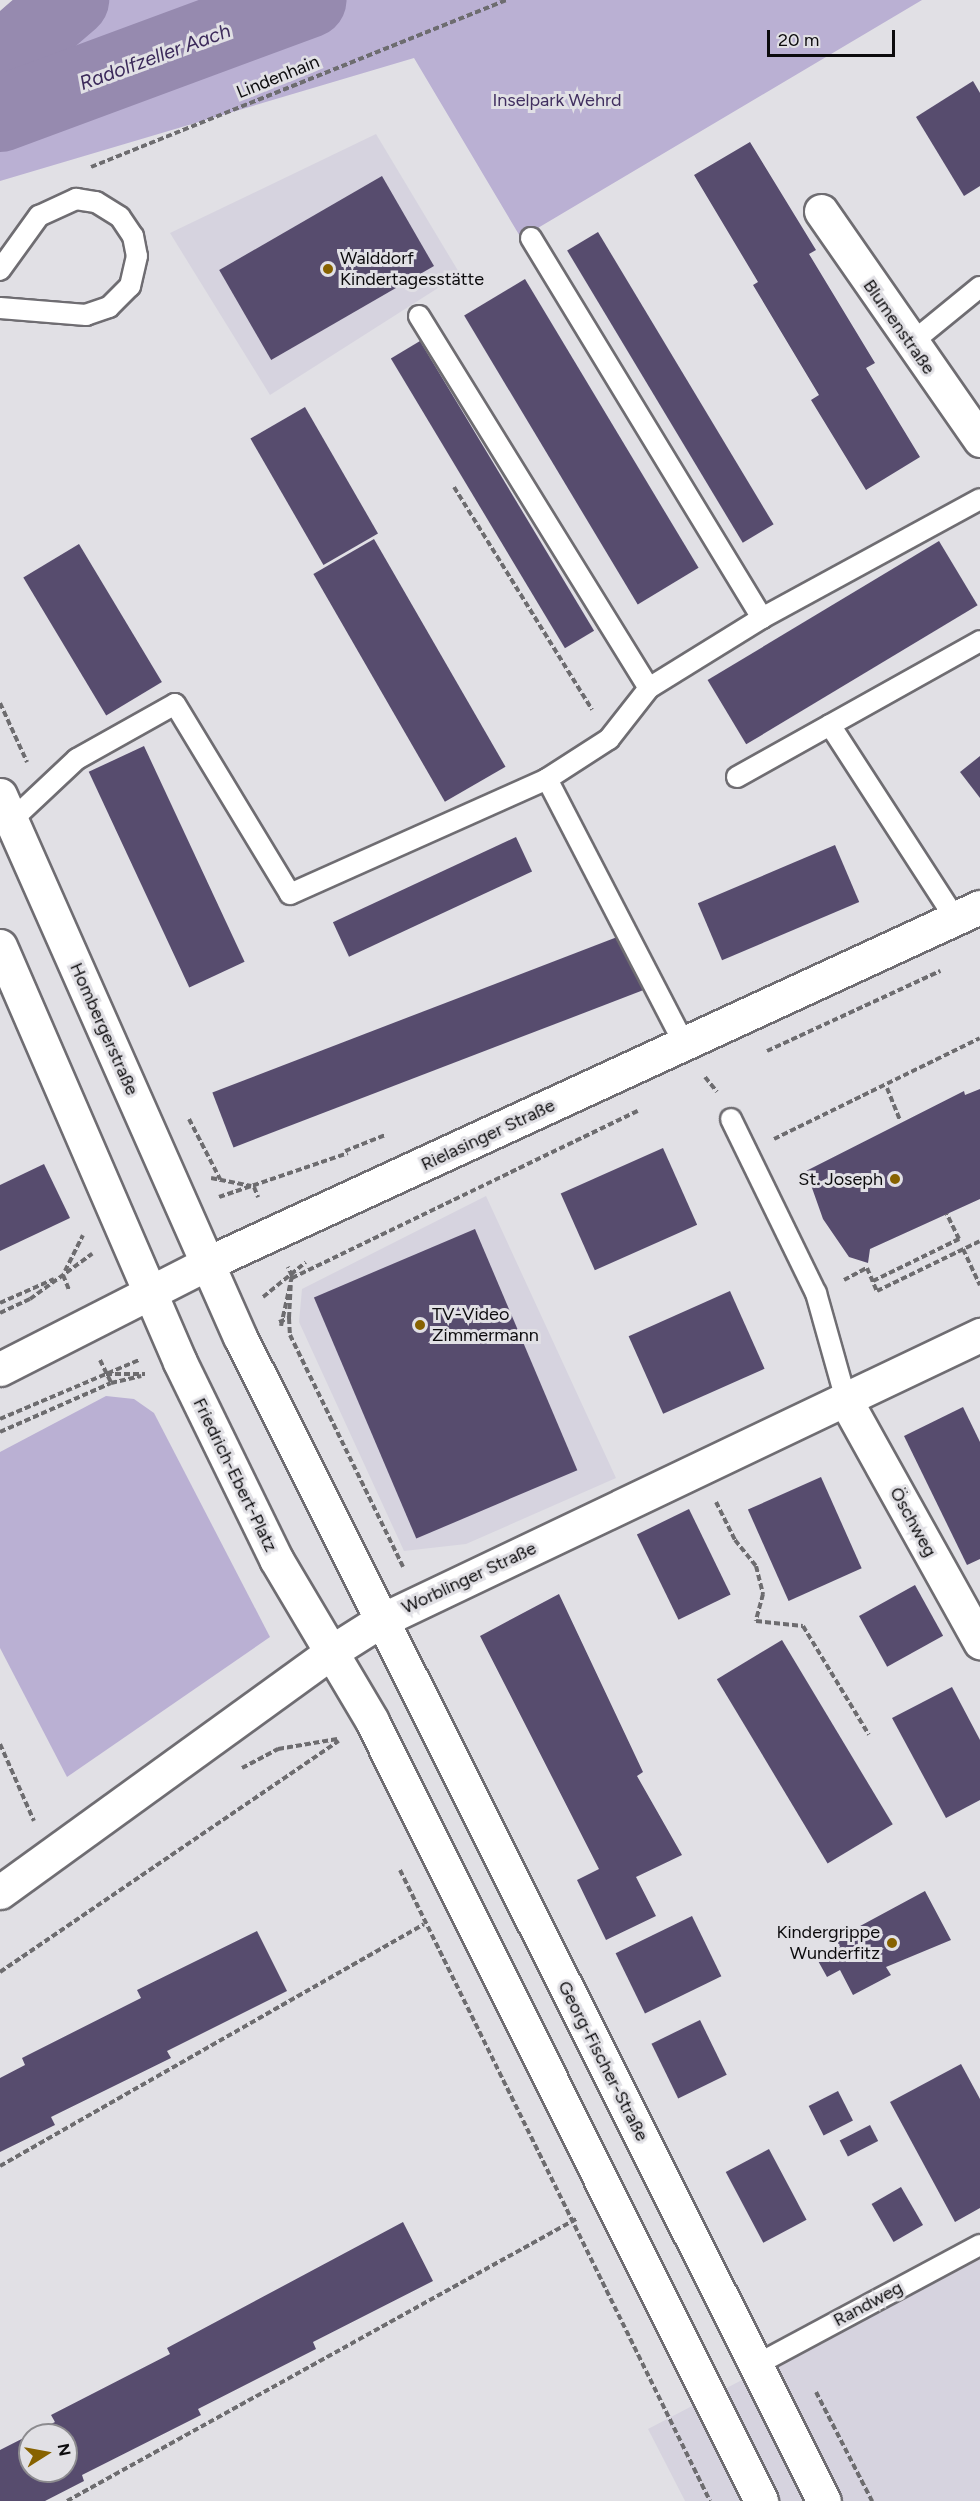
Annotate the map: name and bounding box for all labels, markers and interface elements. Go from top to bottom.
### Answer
scale bar [770,18,898,56]
water label: Radolfzeller Aach [76,19,234,95]
text: 20 m [778,29,819,51]
street label: Lindenhain [233,51,323,103]
park label: Inselpark Wehrd [492,89,622,111]
place label: Walddorf Kindertagesstätte [340,248,484,290]
marker: Walddorf Kindertagesstätte [321,262,335,276]
street label: Blumenstraße [858,275,940,379]
street label: Hombergerstraße [65,959,143,1099]
street label: Rielasinger Straße [418,1095,558,1175]
place label: St. Joseph [798,1168,883,1190]
marker: St. Joseph [888,1172,902,1186]
place label: TV-Video Zimmermann [432,1304,539,1346]
marker: TV-Video Zimmermann [413,1318,427,1332]
street label: Friedrich-Ebert-Platz [188,1395,282,1555]
street label: Öschweg [885,1483,941,1561]
street label: Worblinger Straße [398,1537,540,1619]
place label: Kindergrippe Wunderfitz [776,1922,880,1964]
marker: Kindergrippe Wunderfitz [885,1936,899,1950]
street label: Georg-Fischer-Straße [553,1977,653,2145]
street label: Randweg [830,2277,906,2331]
north arrow [18,2423,78,2483]
text: N [54,2442,75,2458]

